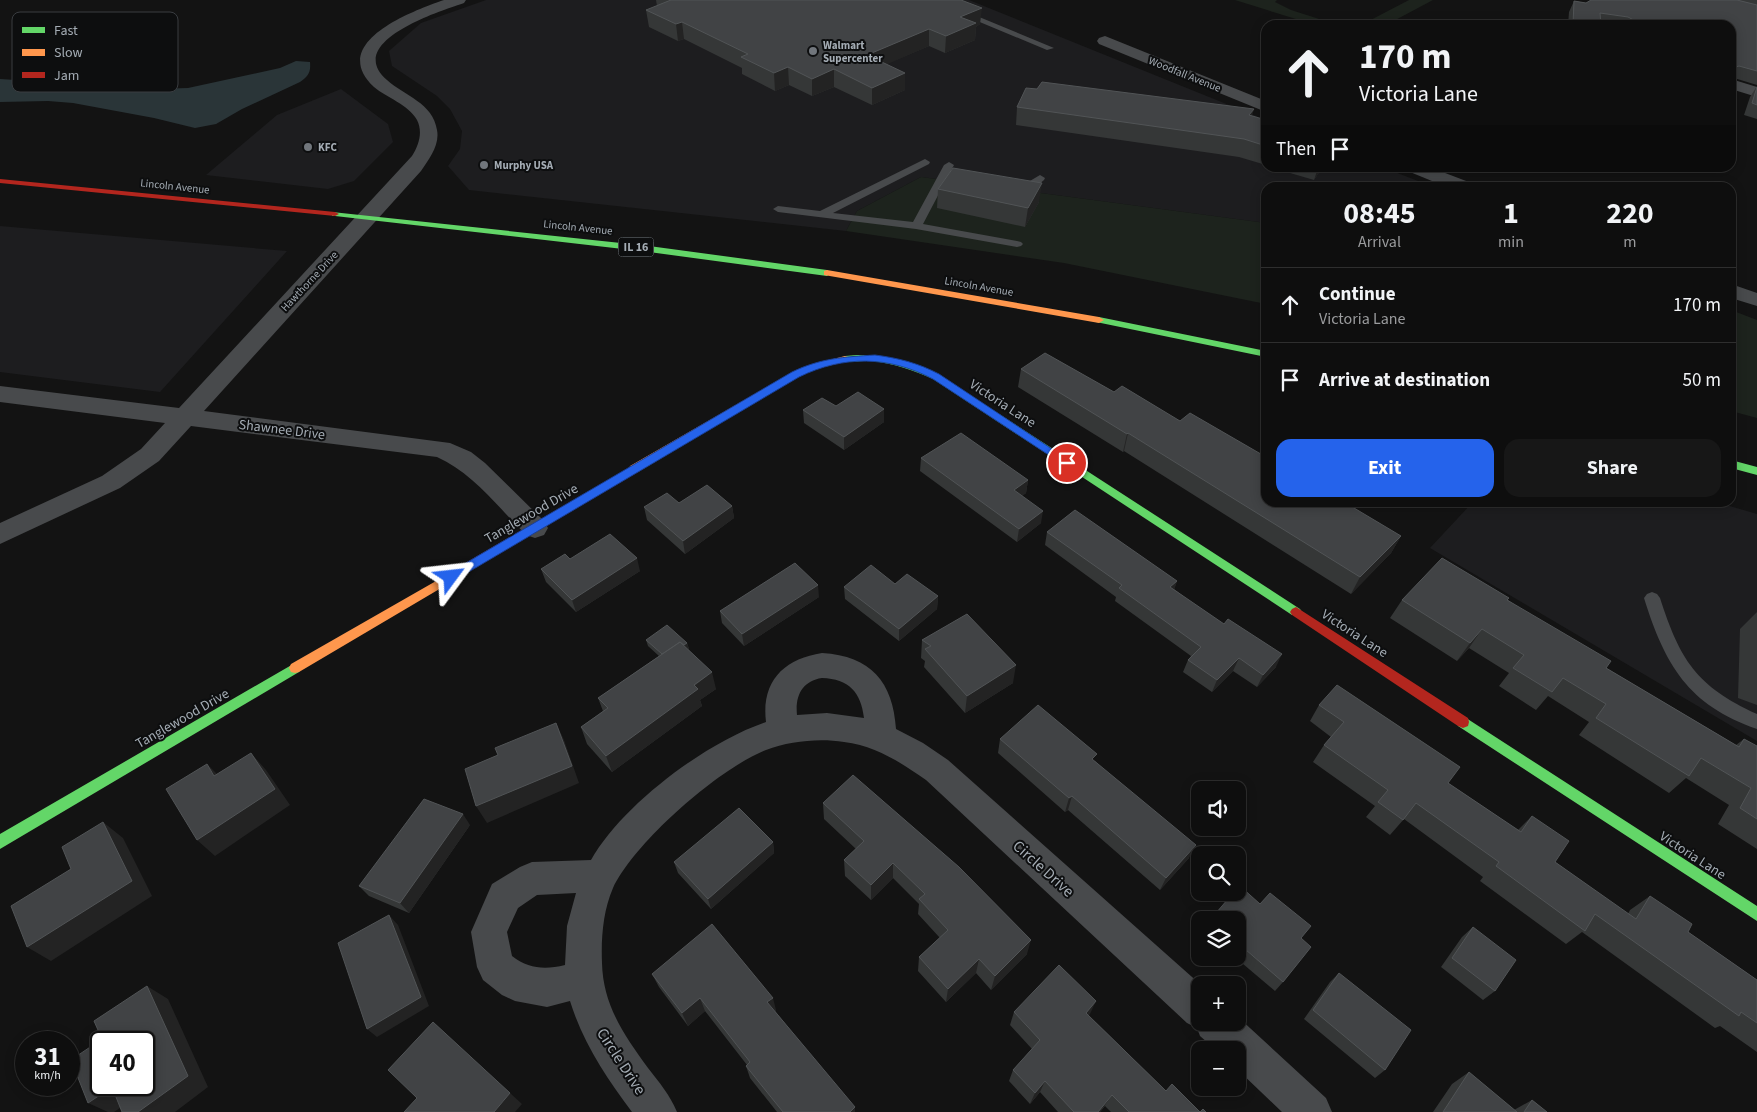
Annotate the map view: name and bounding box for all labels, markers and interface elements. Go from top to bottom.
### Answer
legend [12,12,178,92]
text: Fast [54,21,78,41]
text: 170 m [1359,32,1451,82]
place label: Walmart Supercenter [823,38,883,66]
icon: ahead [1276,40,1341,105]
text: Slow [54,43,83,63]
marker: Walmart Supercenter [807,45,819,57]
street label: Woodfall Avenue [1146,53,1224,96]
text: Jam [54,66,79,86]
text: Victoria Lane [1359,78,1478,110]
icon: arrive [1326,135,1354,163]
text: Then [1276,136,1316,163]
place label: KFC [318,140,337,155]
marker: KFC [302,141,314,153]
place label: Murphy USA [494,158,554,173]
marker: Murphy USA [478,159,490,171]
street label: Lincoln Avenue [139,175,211,198]
text: 08:45 [1343,192,1416,235]
text: 1 [1503,192,1519,235]
text: 220 [1606,192,1654,235]
street label: Lincoln Avenue [542,216,614,239]
text: Arrival [1358,231,1401,253]
text: min [1498,231,1524,253]
text: m [1623,231,1637,253]
road number: IL 16 [618,238,654,256]
street label: Hawthorne Drive [277,247,342,315]
street label: Lincoln Avenue [943,273,1015,300]
text: Continue [1319,281,1396,308]
icon: ahead [1276,291,1304,319]
text: 170 m [1673,292,1721,319]
text: Victoria Lane [1319,308,1405,330]
icon: arrive [1276,366,1304,394]
text: Arrive at destination [1319,367,1490,394]
text: 50 m [1683,367,1721,394]
street label: Victoria Lane [965,375,1040,433]
street label: Shawnee Drive [238,415,326,445]
button: Exit [1276,439,1494,497]
button: Share [1504,439,1721,497]
pin [1046,442,1088,484]
icon: arrive [1053,449,1081,477]
street label: Tanglewood Drive [481,479,582,549]
position arrow [424,550,476,602]
street label: Victoria Lane [1317,605,1392,663]
street label: Tanglewood Drive [132,684,233,754]
map controls [1191,781,1246,1096]
button: sound [1191,781,1246,836]
street label: Victoria Lane [1655,827,1730,885]
street label: Circle Drive [1008,835,1079,902]
button: search [1191,846,1246,901]
button: layers [1191,911,1246,966]
button: + [1191,976,1246,1031]
street label: Circle Drive [591,1024,651,1099]
speed limit sign: 40 [90,1031,155,1096]
text: 31 [34,1039,61,1075]
button: − [1191,1041,1246,1096]
text: km/h [34,1067,61,1084]

